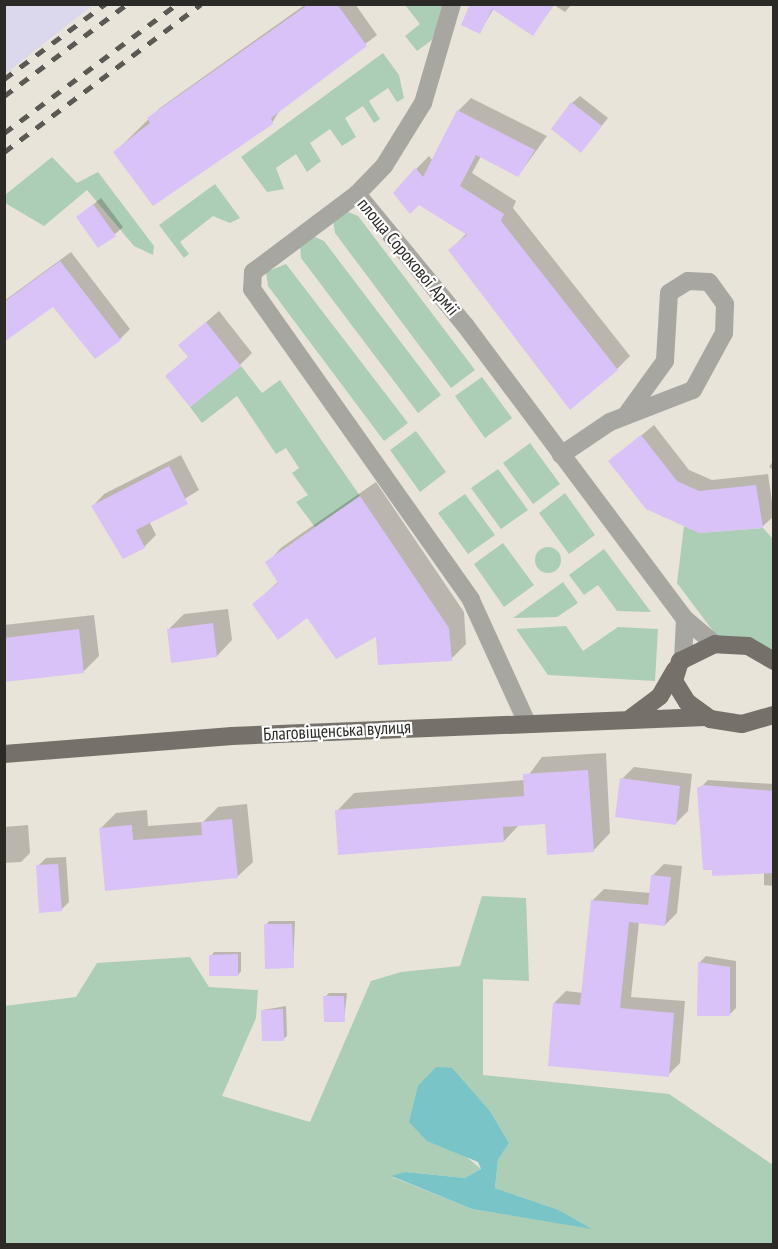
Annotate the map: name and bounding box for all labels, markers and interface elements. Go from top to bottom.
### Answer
street label: площа Сорокової Армії [352,194,464,320]
street label: Благовіщенська вулиця [263,716,411,746]

